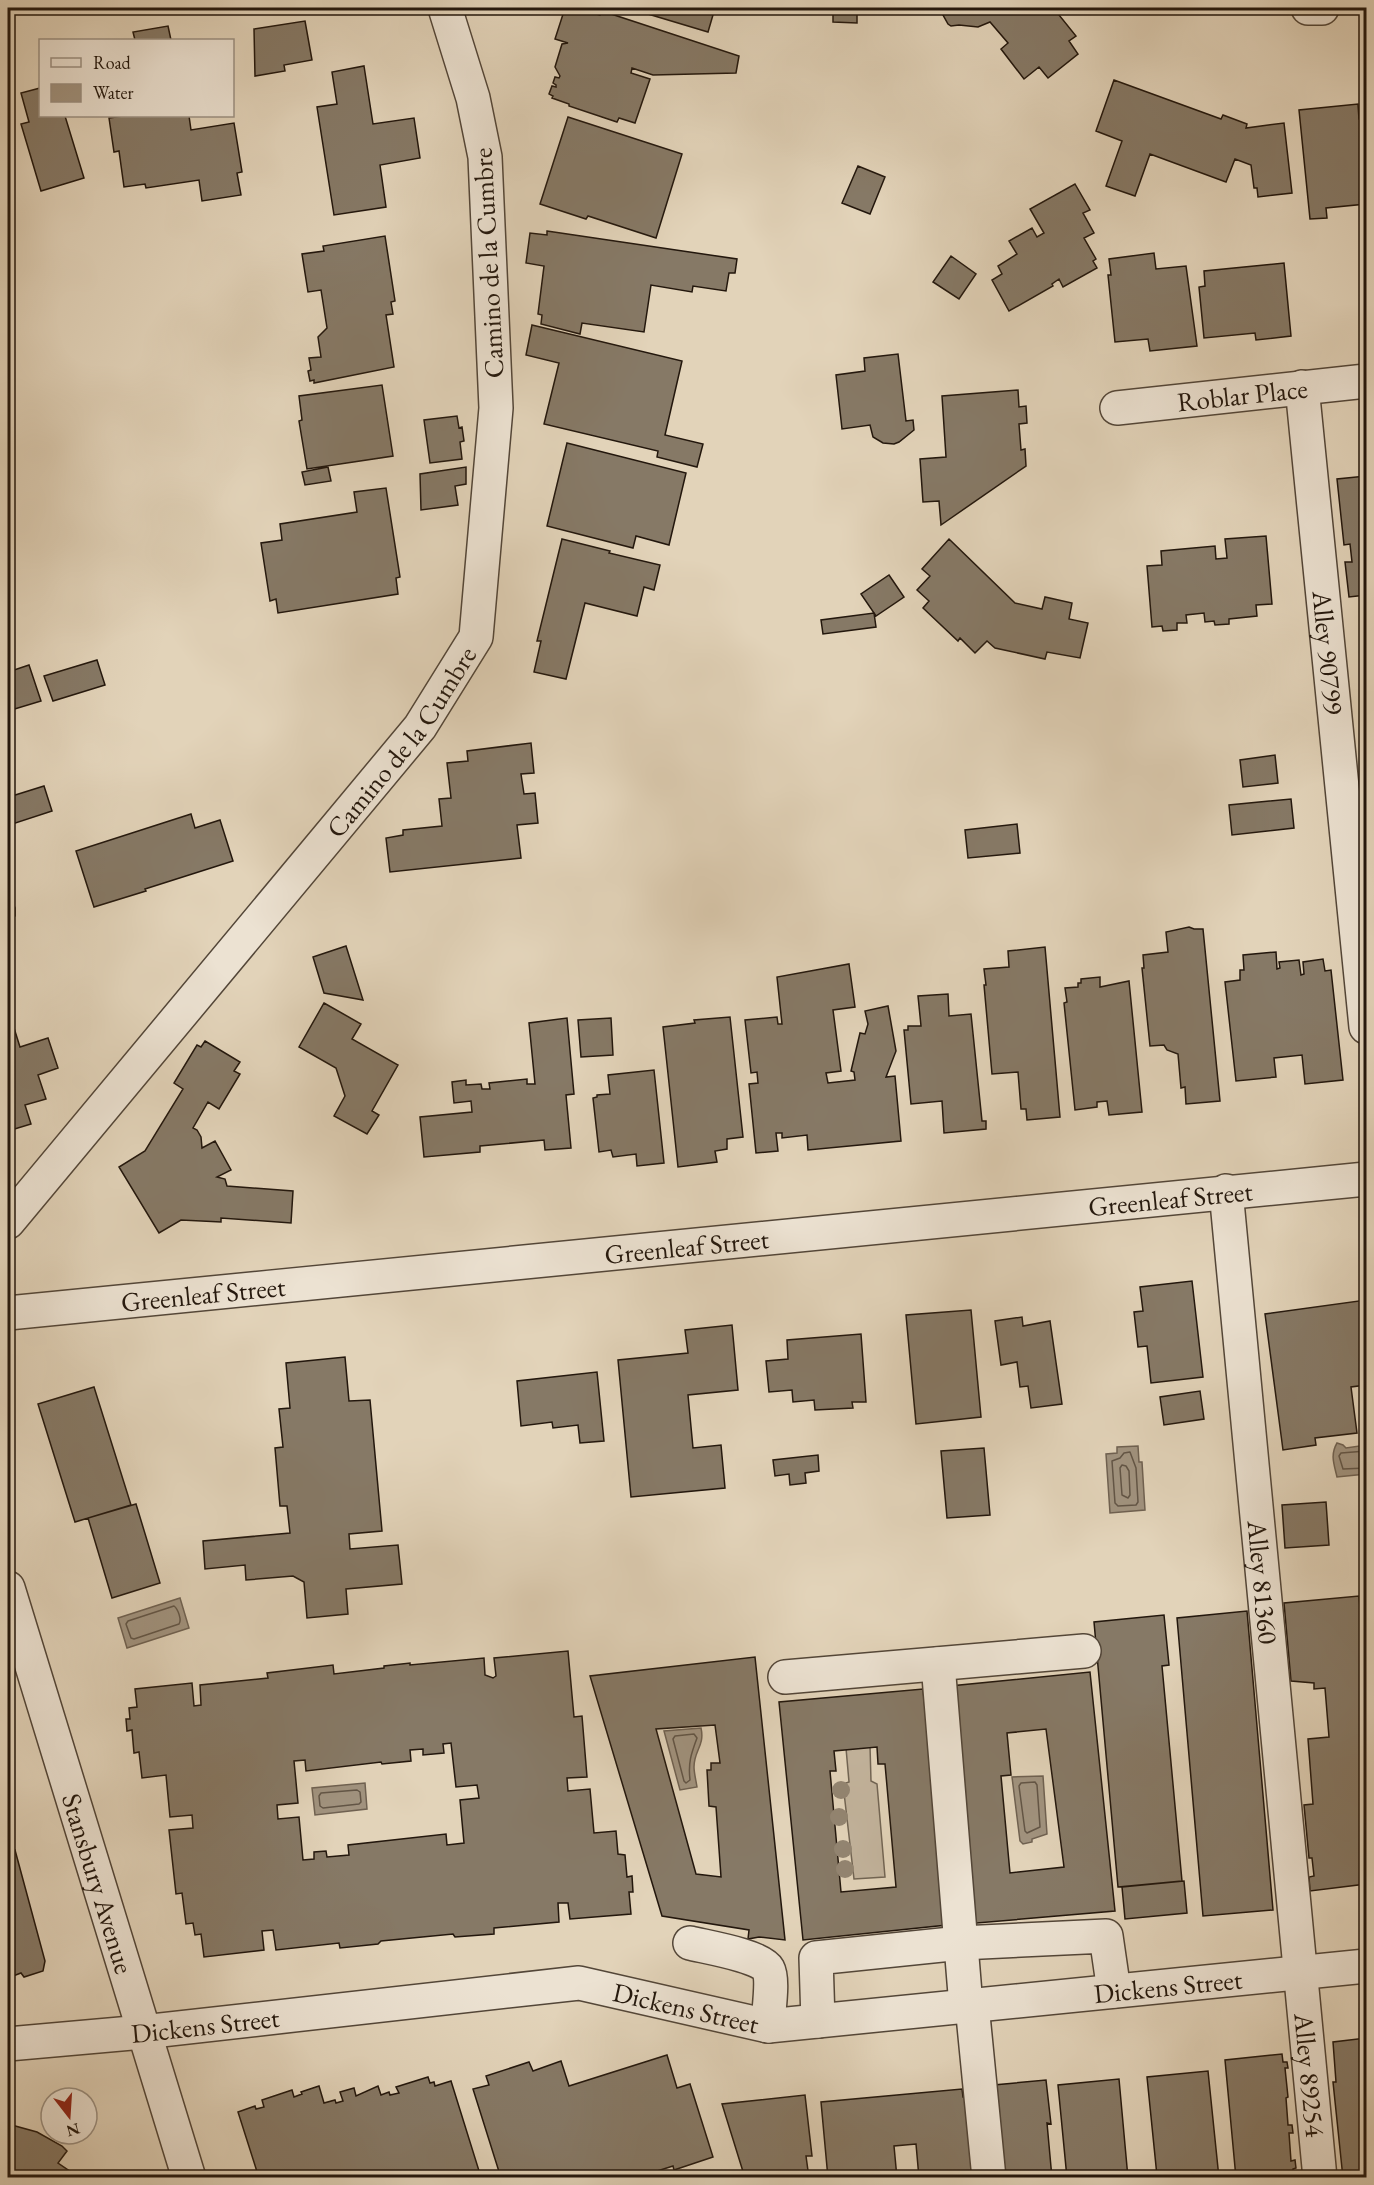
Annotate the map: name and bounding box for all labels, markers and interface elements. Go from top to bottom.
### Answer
legend [39,39,234,117]
text: Road [93,51,132,74]
text: Water [93,81,134,104]
street label: Camino de la Cumbre [464,147,512,379]
street label: Roblar Place [1175,370,1309,419]
street label: Alley 90799 [1305,588,1352,716]
street label: Camino de la Cumbre [318,639,484,845]
street label: Greenleaf Street [1087,1173,1255,1224]
street label: Greenleaf Street [603,1220,771,1272]
street label: Greenleaf Street [119,1268,287,1319]
street label: Alley 81360 [1240,1518,1287,1646]
street label: Stansbury Avenue [55,1789,143,1978]
street label: Dickens Street [1092,1961,1244,2011]
street label: Dickens Street [609,1974,763,2041]
street label: Dickens Street [129,1999,282,2050]
street label: Alley 89254 [1287,2010,1334,2140]
north arrow [39,2086,99,2146]
text: N [64,2118,83,2142]

